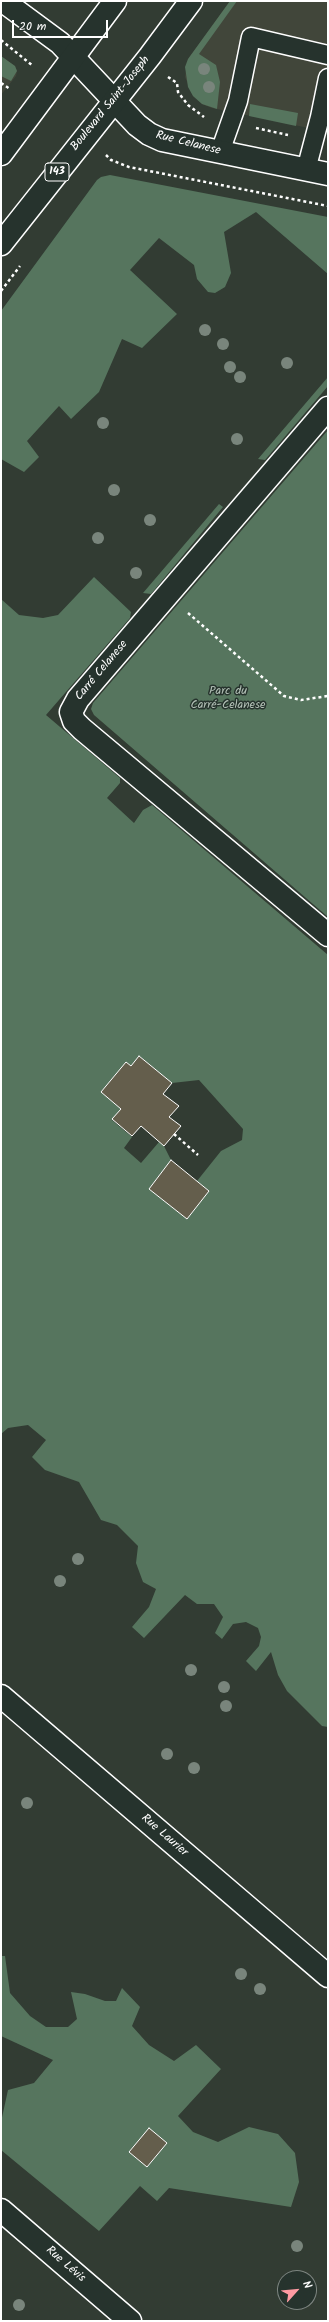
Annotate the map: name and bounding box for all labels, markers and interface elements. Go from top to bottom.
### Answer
scale bar [14,12,110,38]
text: 20 m [19,17,46,36]
street label: Boulevard Saint-Joseph [68,54,154,154]
street label: Rue Celanese [154,129,222,159]
road number: 143 [45,163,69,181]
street label: Carré Celanese [73,638,131,704]
park label: Parc du Carré-Celanese [191,685,265,713]
street label: Rue Laurier [138,1812,190,1860]
street label: Rue Lévis [42,2244,88,2286]
north arrow [277,2270,317,2310]
text: N [297,2278,316,2292]

